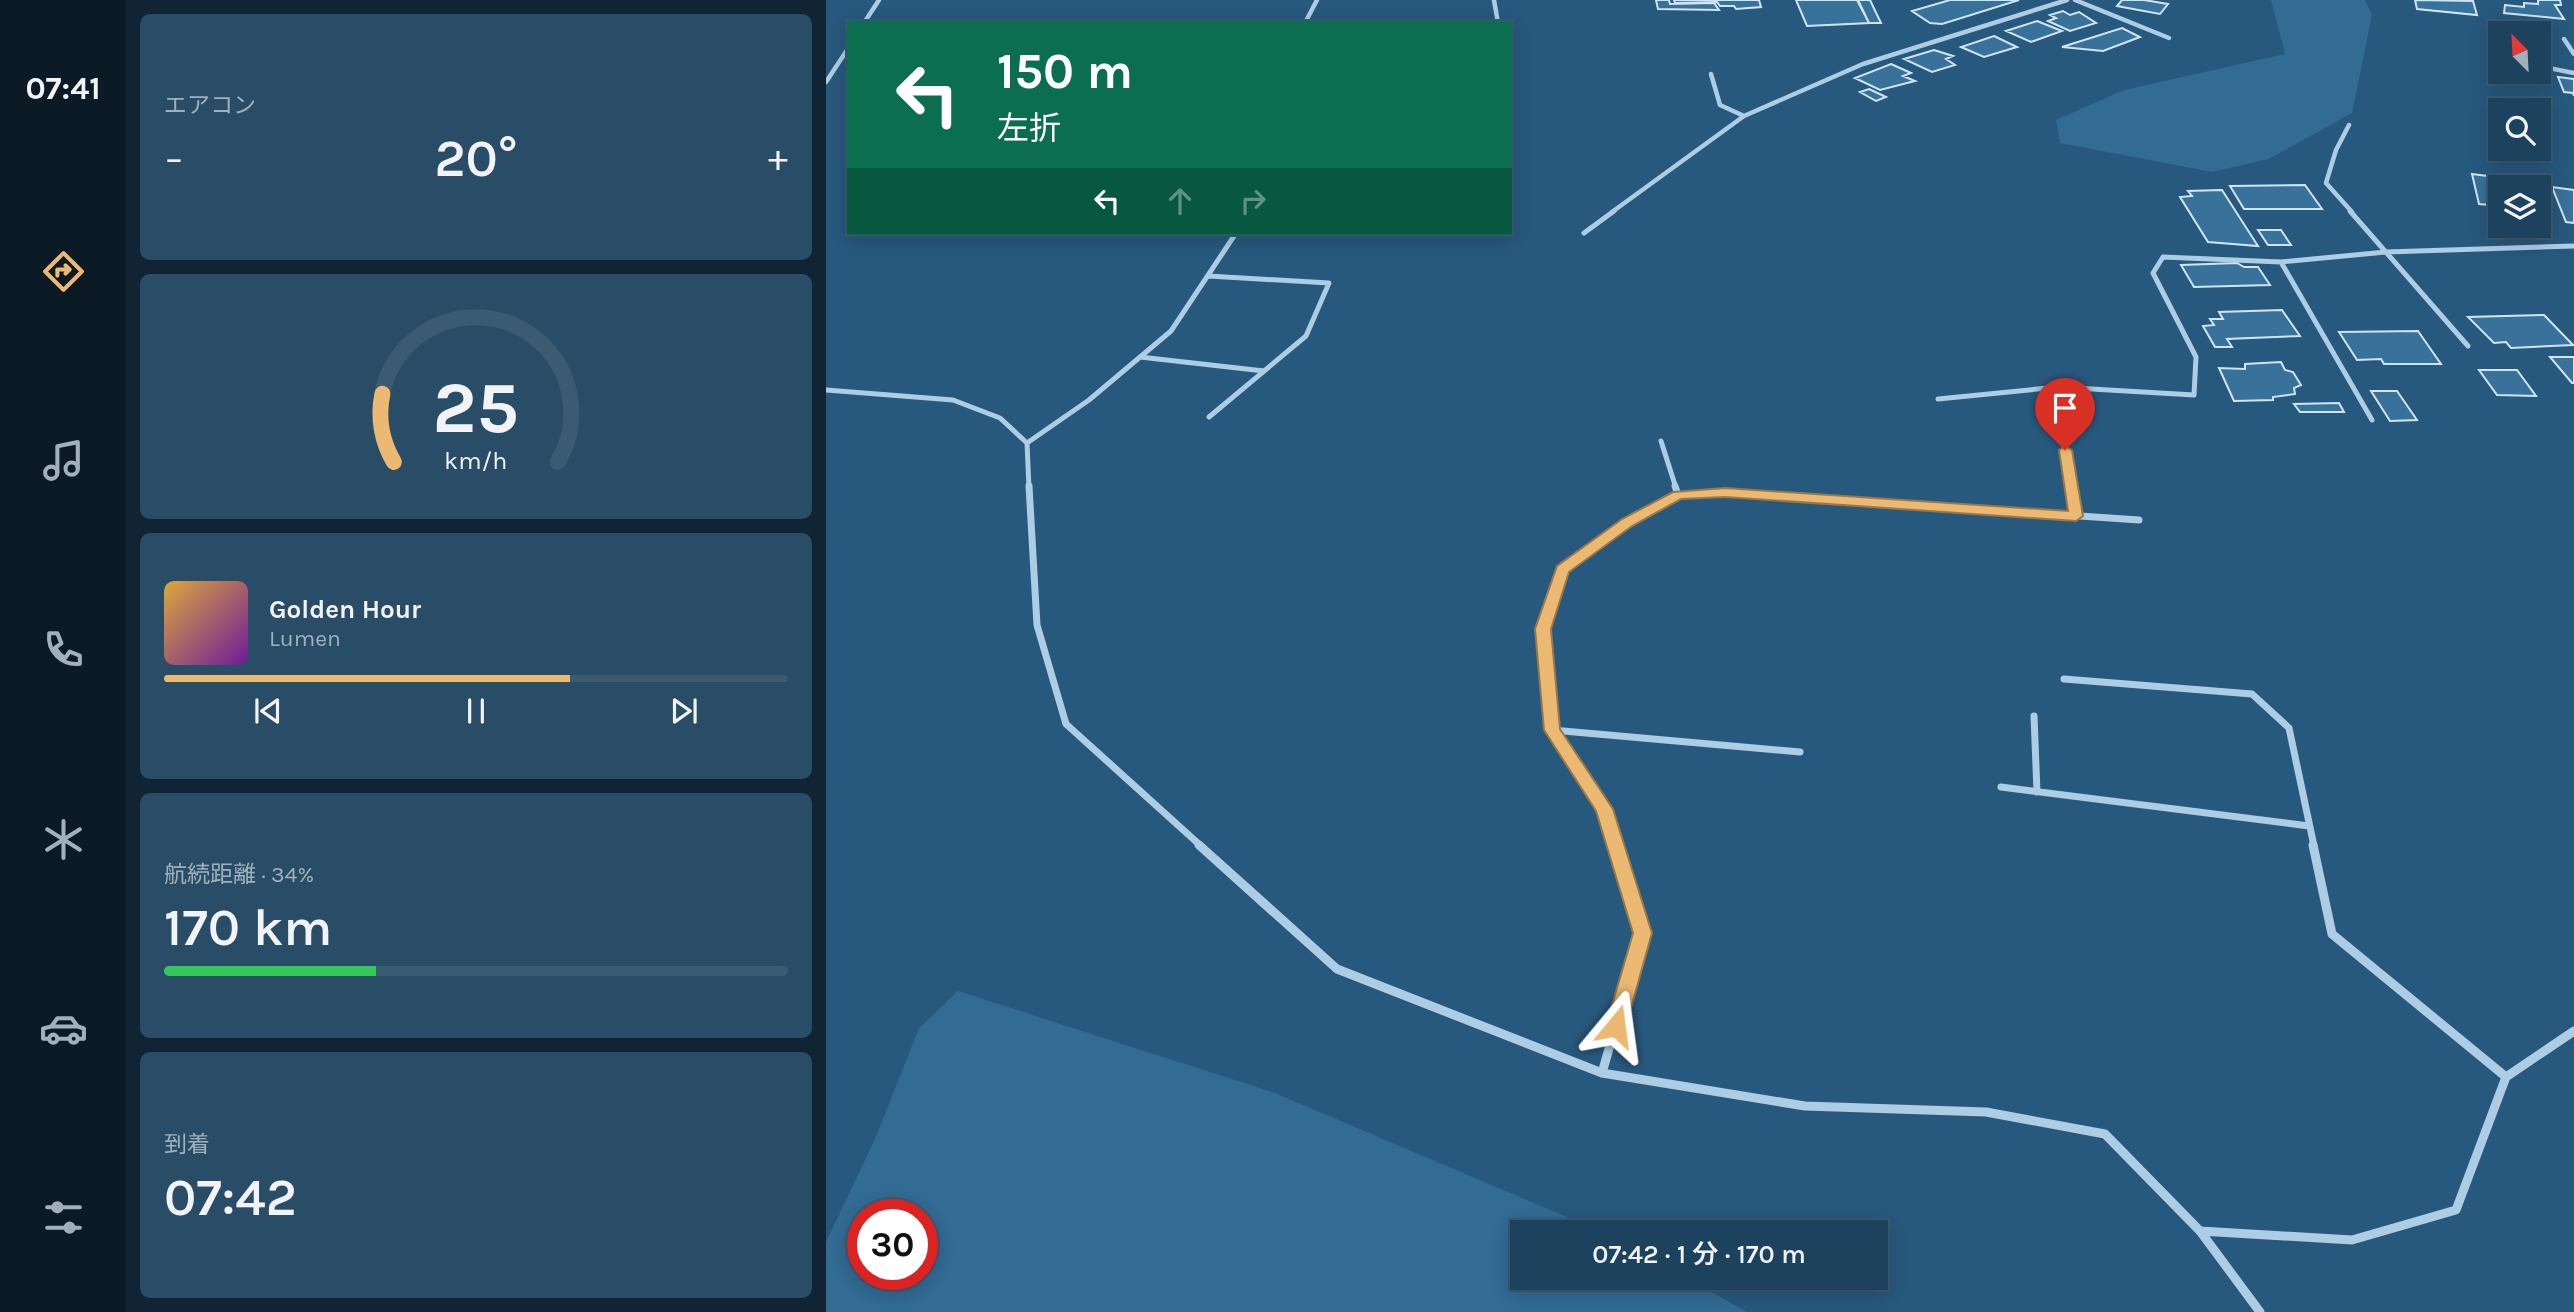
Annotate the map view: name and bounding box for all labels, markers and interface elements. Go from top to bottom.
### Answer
north arrow [2488,21,2552,84]
map controls [2488,21,2551,238]
text: 150 m [997,43,1133,100]
icon: left [882,49,973,140]
text: 07:41 [25,70,101,107]
text: エアコン [164,92,256,119]
button: search [2488,98,2551,161]
text: 左折 [997,110,1061,147]
text: 20° [435,128,517,189]
text: − [164,136,184,181]
text: + [768,136,788,181]
button: layers [2488,175,2551,238]
icon: left [1088,182,1126,220]
icon: ahead [1161,182,1199,220]
icon: right [1234,182,1272,220]
icon: directions [39,247,88,296]
text: 25 [433,366,519,451]
pin [2035,378,2095,450]
icon: arrive [2046,389,2084,427]
icon: music [39,436,88,485]
text: km/h [444,446,508,475]
text: Golden Hour [269,594,421,625]
icon: phone [39,625,88,674]
text: Lumen [269,625,341,652]
icon: previous [249,692,287,730]
icon: pause [457,692,495,730]
icon: next [665,692,703,730]
icon: climate [39,815,88,864]
text: 航続距離 · 34% [164,861,314,888]
text: 170 km [164,897,332,958]
position arrow [1579,989,1653,1063]
icon: car [39,1004,88,1053]
text: 到着 [164,1131,210,1158]
text: 07:42 [164,1167,297,1228]
icon: filters [39,1193,88,1242]
speed limit sign: 30 [847,1199,938,1290]
text: 07:42 · 1 分 · 170 m [1592,1239,1806,1270]

